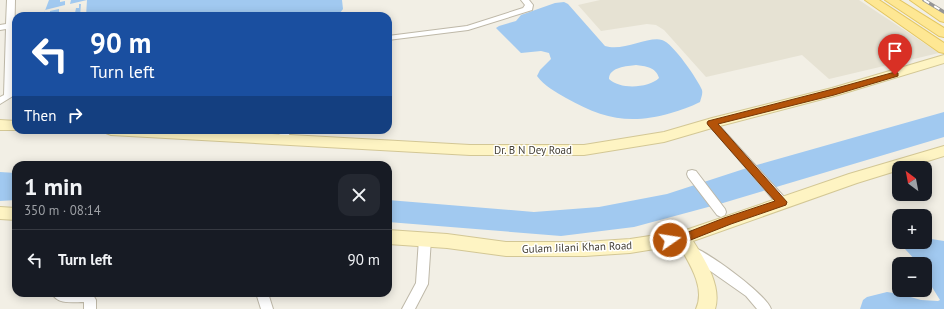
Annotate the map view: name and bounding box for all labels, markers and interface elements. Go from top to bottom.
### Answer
text: 90 m [90,24,151,61]
icon: left [24,28,76,80]
pin [878,34,912,75]
icon: arrive [884,40,906,62]
text: Turn left [90,60,155,83]
icon: right [64,104,86,126]
text: Then [24,106,56,125]
street label: Dr. B N Dey Road [494,143,572,157]
north arrow [892,161,932,201]
map controls [892,161,932,297]
text: 1 min [24,171,83,202]
button: close [338,174,380,216]
text: 350 m · 08:14 [24,202,101,219]
button: + [892,209,932,249]
position arrow [649,219,691,261]
street label: Gulam Jilani Khan Road [522,238,632,256]
icon: left [24,249,46,271]
text: Turn left [58,250,112,269]
text: 90 m [347,250,380,269]
button: − [892,257,932,297]

